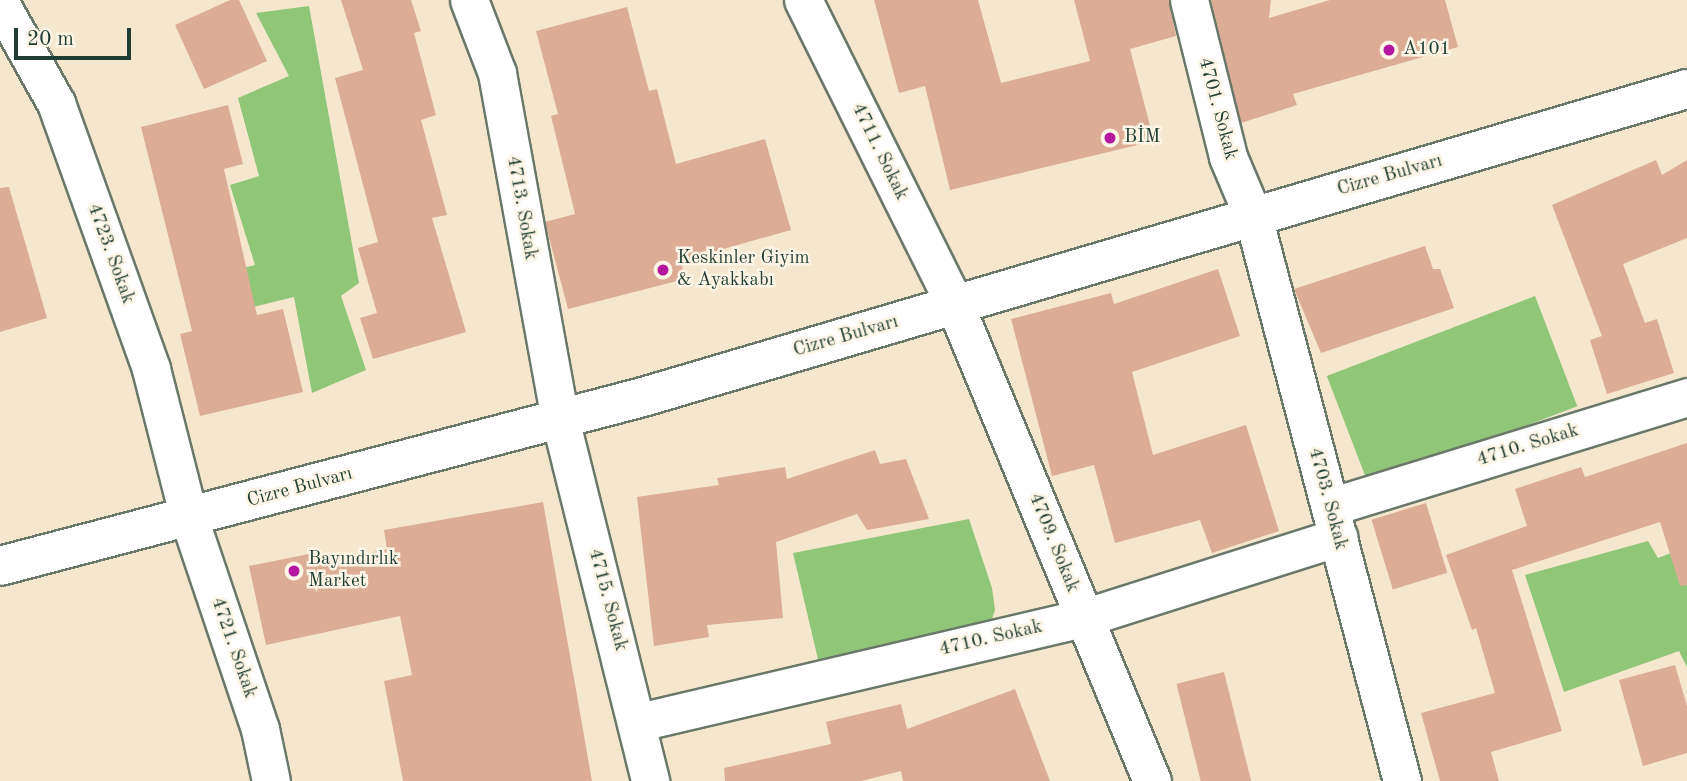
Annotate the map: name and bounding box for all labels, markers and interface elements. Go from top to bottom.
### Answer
scale bar [18,14,135,58]
text: 20 m [27,29,74,50]
place label: A101 [1403,39,1451,61]
marker: A101 [1381,42,1397,58]
street label: 4701. Sokak [1192,55,1242,163]
street label: 4711. Sokak [846,100,912,204]
place label: BİM [1124,127,1161,149]
marker: BİM [1102,130,1118,146]
street label: Cizre Bulvarı [1335,150,1445,202]
street label: 4713. Sokak [501,154,541,262]
street label: 4723. Sokak [81,201,139,307]
place label: Keskinler Giyim & Ayakkabı [677,248,810,292]
marker: Keskinler Giyim & Ayakkabı [655,262,671,278]
street label: Cizre Bulvarı [791,311,901,363]
street label: 4710. Sokak [1474,420,1582,472]
street label: 4703. Sokak [1302,445,1352,553]
street label: Cizre Bulvarı [245,463,355,513]
street label: 4709. Sokak [1023,490,1083,596]
street label: 4715. Sokak [582,546,632,654]
place label: Bayındırlık Market [308,549,399,593]
marker: Bayındırlık Market [286,563,302,579]
street label: 4721. Sokak [205,595,261,701]
street label: 4710. Sokak [937,616,1045,662]

